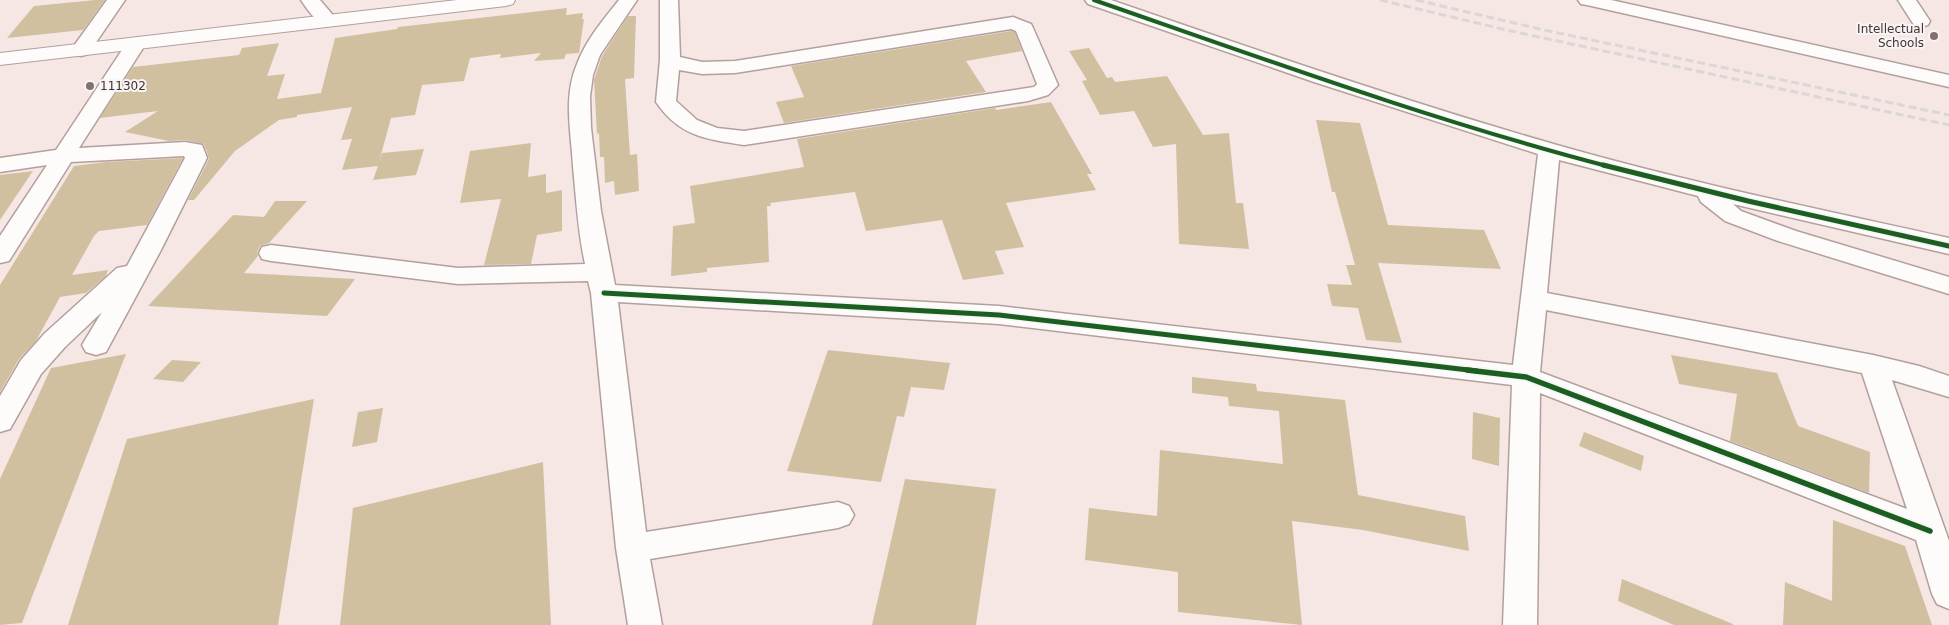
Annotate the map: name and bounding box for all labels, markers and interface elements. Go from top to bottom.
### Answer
place label: Intellectual Schools [1857,22,1924,50]
marker: Intellectual Schools [1928,30,1940,42]
place label: 111302 [100,79,146,93]
marker: 111302 [84,80,96,92]

